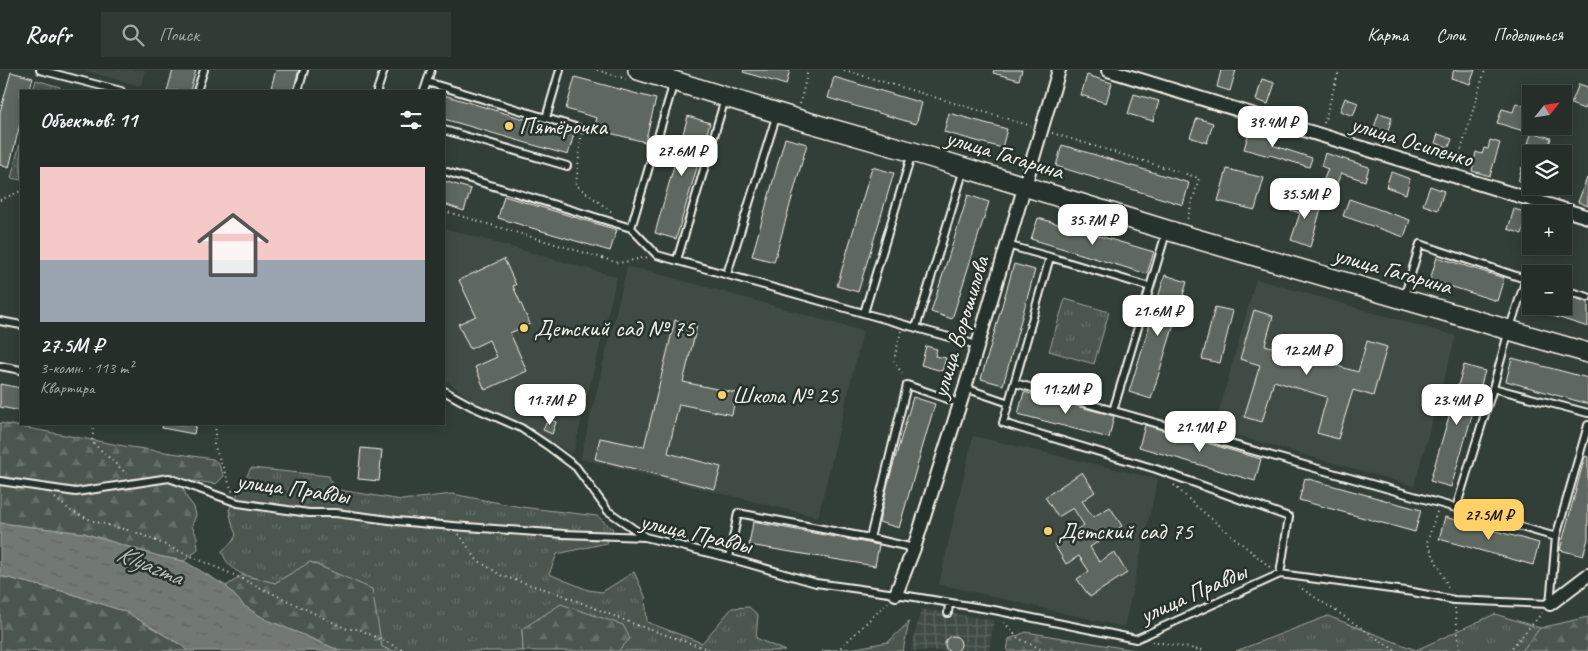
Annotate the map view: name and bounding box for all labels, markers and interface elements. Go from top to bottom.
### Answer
search box [101,12,451,57]
text: Roofr [25,20,71,50]
icon: search [119,21,147,49]
text: Поиск [159,23,199,47]
text: Карта [1367,24,1408,46]
text: Слои [1436,24,1465,46]
text: Поделиться [1493,24,1563,46]
north arrow [1522,85,1572,135]
map controls [1522,85,1572,315]
icon: filters [397,106,425,134]
pin: 39.4M ₽ [1227,106,1319,148]
text: Объектов: 11 [40,107,137,133]
street label: улица Осипенко [1346,108,1478,174]
place label: Пятёрочка [519,111,608,141]
text: 39.4M ₽ [1249,112,1297,132]
marker: Пятёрочка [503,120,515,132]
street label: улица Гагарина [941,121,1069,187]
pin: 27.6M ₽ [636,134,728,177]
text: 27.6M ₽ [658,141,706,161]
button: layers [1522,145,1572,195]
pin: 35.5M ₽ [1259,178,1351,220]
text: 35.5M ₽ [1281,184,1329,204]
icon: home [188,200,278,290]
pin: 35.7M ₽ [1047,204,1139,246]
button: + [1522,205,1572,255]
text: 35.7M ₽ [1069,210,1117,230]
street label: улица Гагарина [1329,238,1457,302]
street label: улица Ворошилова [924,251,996,403]
button: − [1522,265,1572,315]
pin: 21.6M ₽ [1112,294,1204,337]
text: 21.6M ₽ [1134,301,1182,321]
place label: Детский сад № 75 [534,313,696,343]
marker: Детский сад № 75 [518,322,530,334]
text: 27.5M ₽ [40,332,103,358]
pin: 12.2M ₽ [1261,334,1353,376]
text: 12.2M ₽ [1283,340,1331,360]
text: 3-комн. · 113 m² [40,358,133,378]
pin: 11.2M ₽ [1020,372,1112,415]
text: Квартира [40,378,95,398]
text: 11.2M ₽ [1042,379,1090,399]
place label: Школа № 25 [732,380,839,410]
pin: 11.7M ₽ [504,384,596,426]
pin: 23.4M ₽ [1411,384,1503,426]
marker: Школа № 25 [716,389,728,401]
text: 11.7M ₽ [526,390,574,410]
text: 23.4M ₽ [1433,390,1481,410]
pin: 21.1M ₽ [1154,410,1246,453]
text: 21.1M ₽ [1176,417,1224,437]
street label: улица Правды [233,465,354,511]
pin: 27.5M ₽ [1443,498,1535,541]
street label: улица Правды [635,505,757,561]
text: 27.5M ₽ [1465,505,1513,525]
place label: Детский сад 75 [1058,516,1194,546]
marker: Детский сад 75 [1042,525,1054,537]
water label: Klyazma [112,537,189,593]
street label: улица Правды [1133,555,1253,631]

